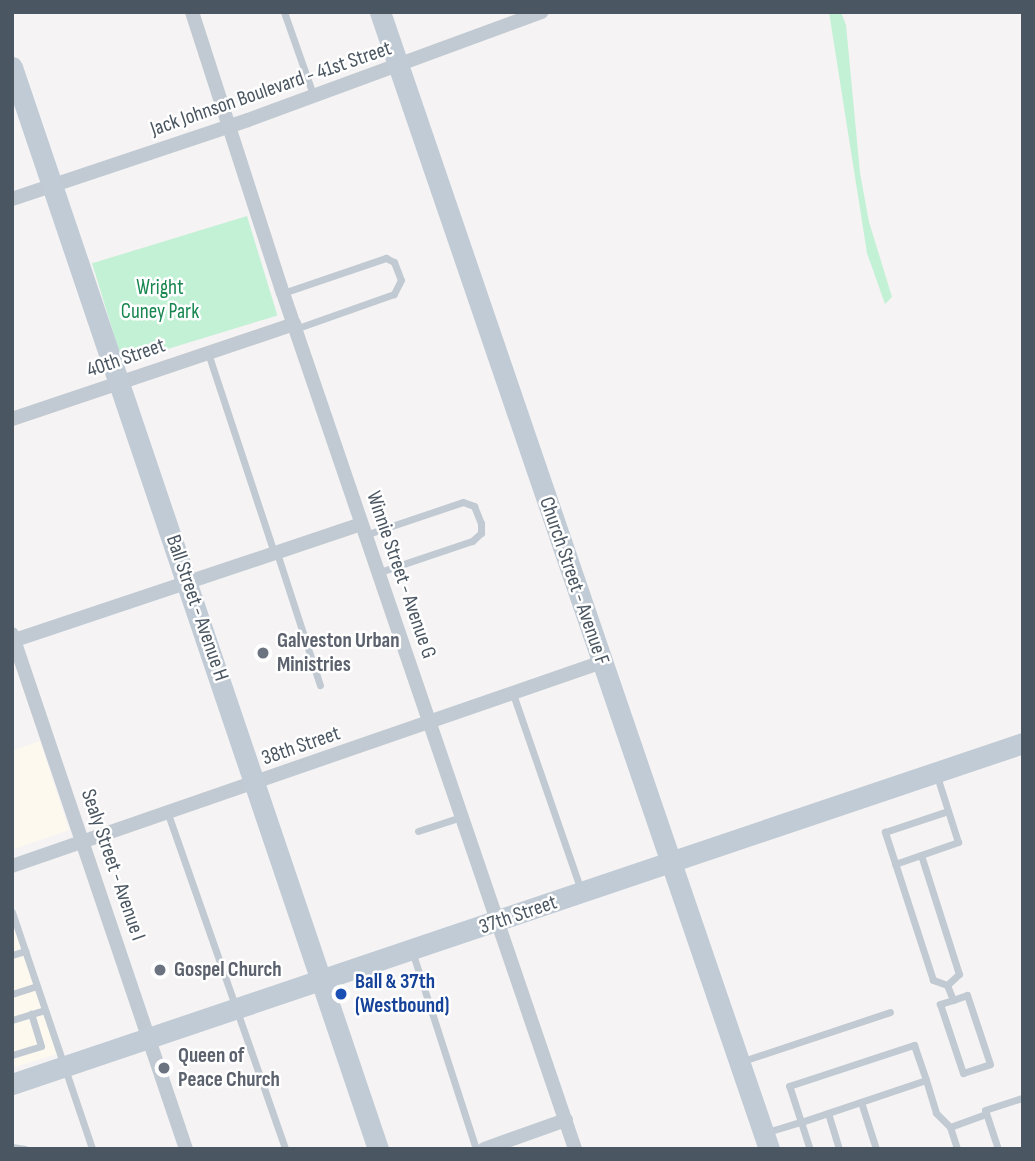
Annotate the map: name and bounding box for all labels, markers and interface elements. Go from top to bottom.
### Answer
street label: Jack Johnson Boulevard - 41st Street [147,36,395,142]
park label: Wright Cuney Park [121,275,199,325]
street label: 40th Street [84,333,168,383]
street label: Winnie Street - Avenue G [361,488,441,662]
street label: Church Street - Avenue F [533,494,615,668]
street label: Ball Street - Avenue H [160,532,234,684]
place label: Galveston Urban Ministries [277,628,399,678]
marker: Galveston Urban Ministries [255,645,271,661]
street label: 38th Street [259,721,343,771]
street label: Sealy Street - Avenue I [75,786,151,944]
street label: 37th Street [476,890,560,940]
place label: Gospel Church [174,957,282,983]
marker: Gospel Church [152,962,168,978]
place label: Ball & 37th (Westbound) [355,969,449,1019]
marker: Ball & 37th (Westbound) [333,986,349,1002]
place label: Queen of Peace Church [178,1043,280,1093]
marker: Queen of Peace Church [156,1060,172,1076]

